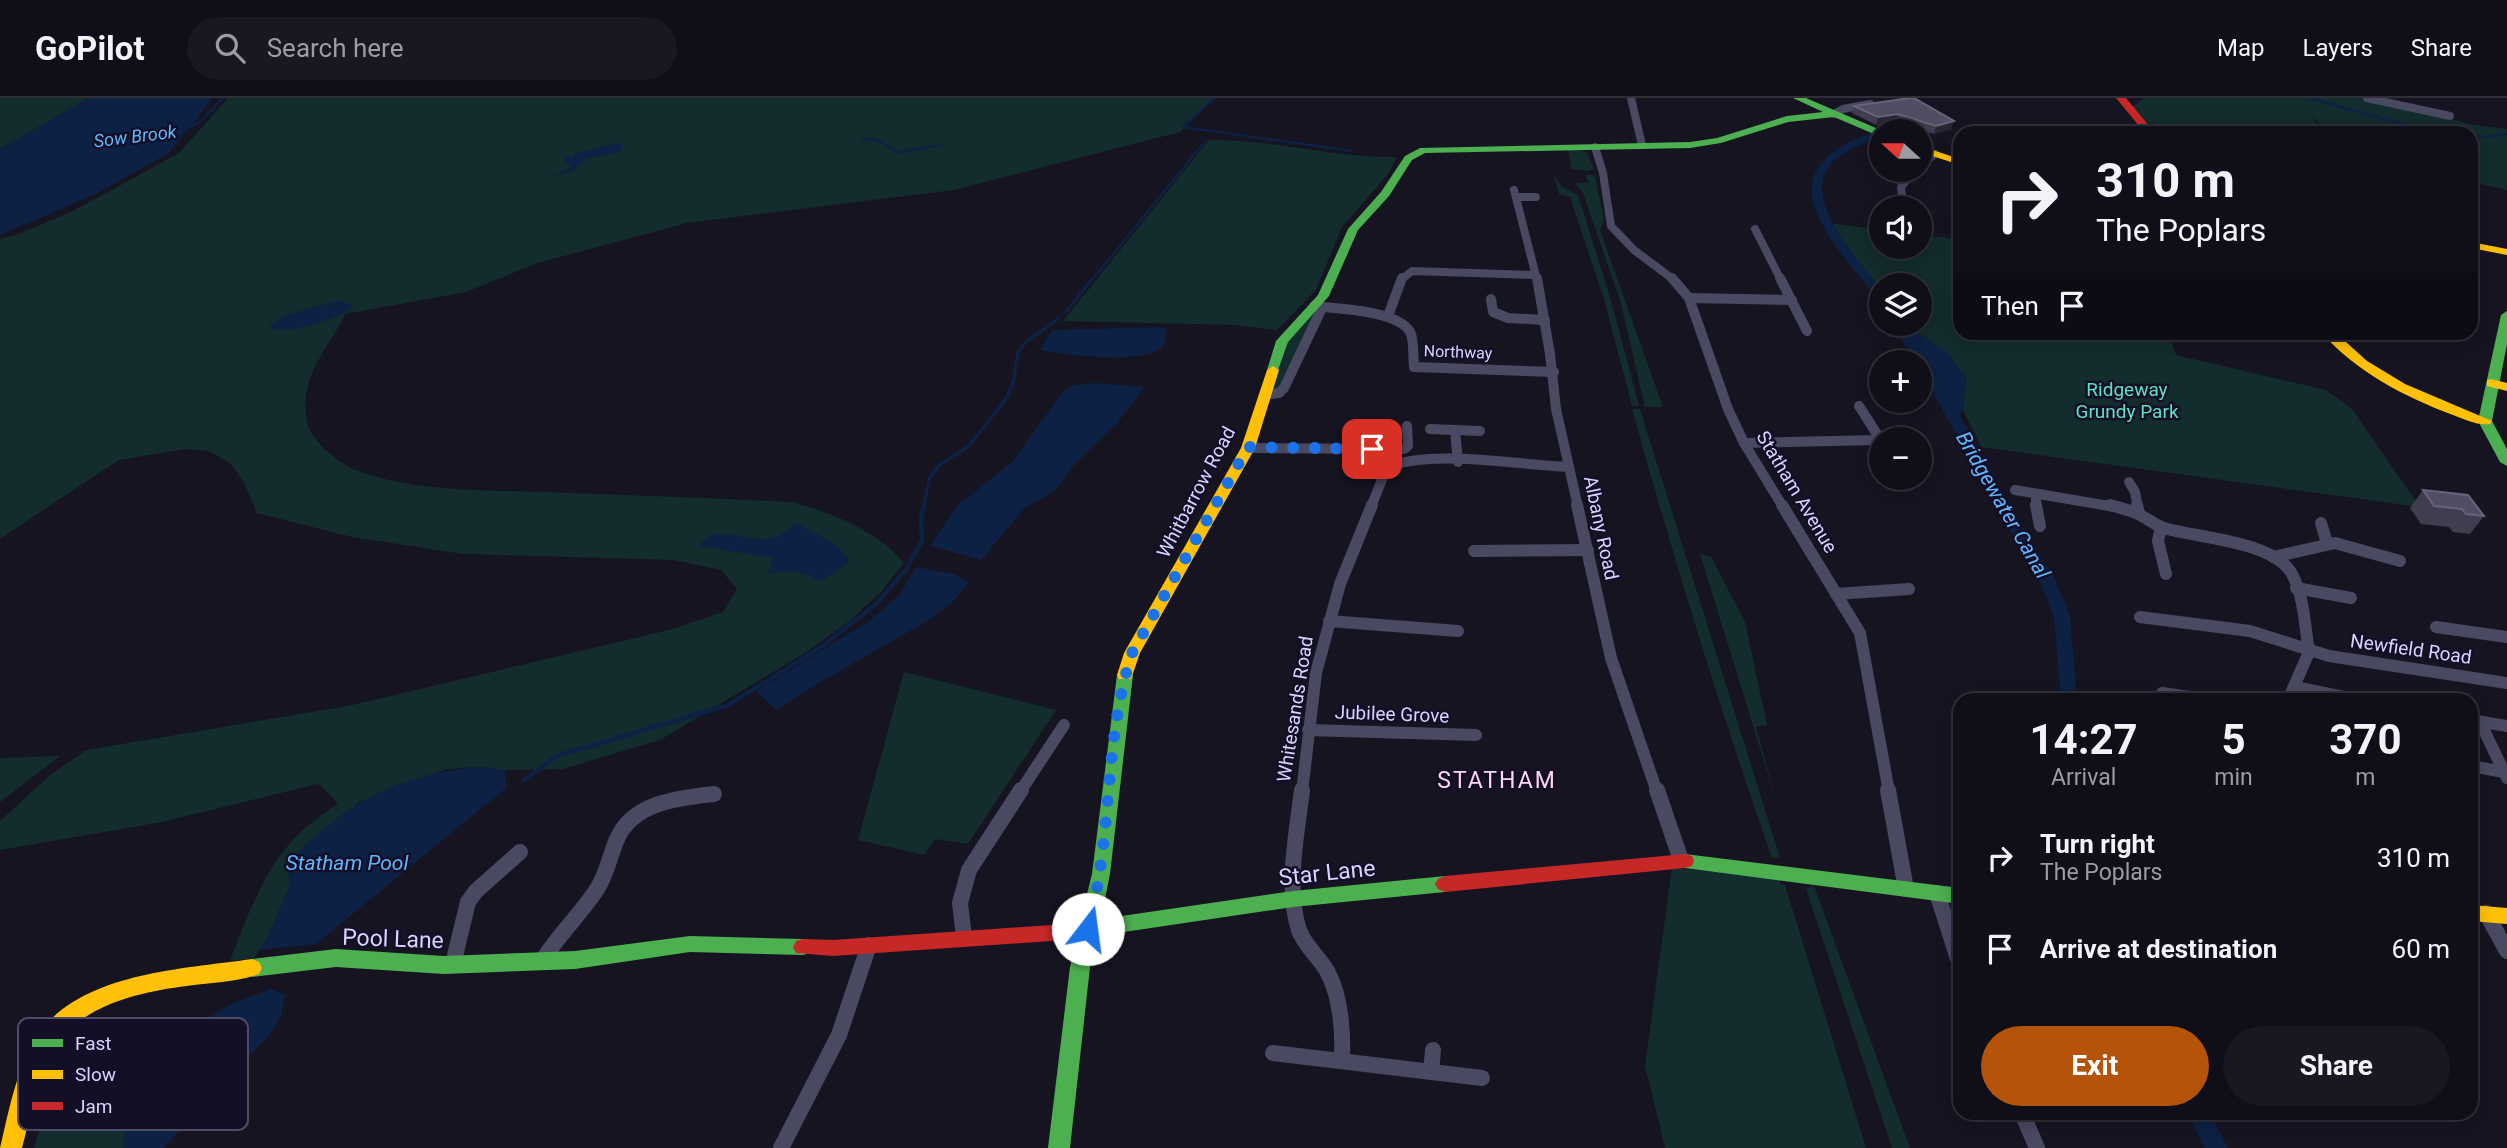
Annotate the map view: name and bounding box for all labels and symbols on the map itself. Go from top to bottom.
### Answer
north arrow [1869,119,1932,182]
water label: Sow Brook [92,120,179,151]
street label: Northway [1423,341,1493,363]
park label: Ridgeway Grundy Park [2075,378,2179,423]
pin [1342,419,1402,479]
street label: Whitbarrow Road [1152,422,1240,562]
street label: Statham Avenue [1752,427,1842,557]
water label: Bridgewater Canal [1951,427,2055,584]
street label: Albany Road [1579,474,1623,582]
street label: Newfield Road [2349,629,2473,669]
street label: Whitesands Road [1272,634,1318,784]
street label: Jubilee Grove [1334,701,1450,727]
district label: STATHAM [1437,767,1557,794]
water label: Statham Pool [286,851,409,875]
street label: Star Lane [1277,855,1377,891]
position arrow [1051,892,1125,966]
street label: Pool Lane [342,924,444,954]
legend [18,1018,248,1130]
text: Fast [75,1032,112,1055]
text: Slow [75,1063,116,1086]
text: Jam [75,1095,112,1118]

